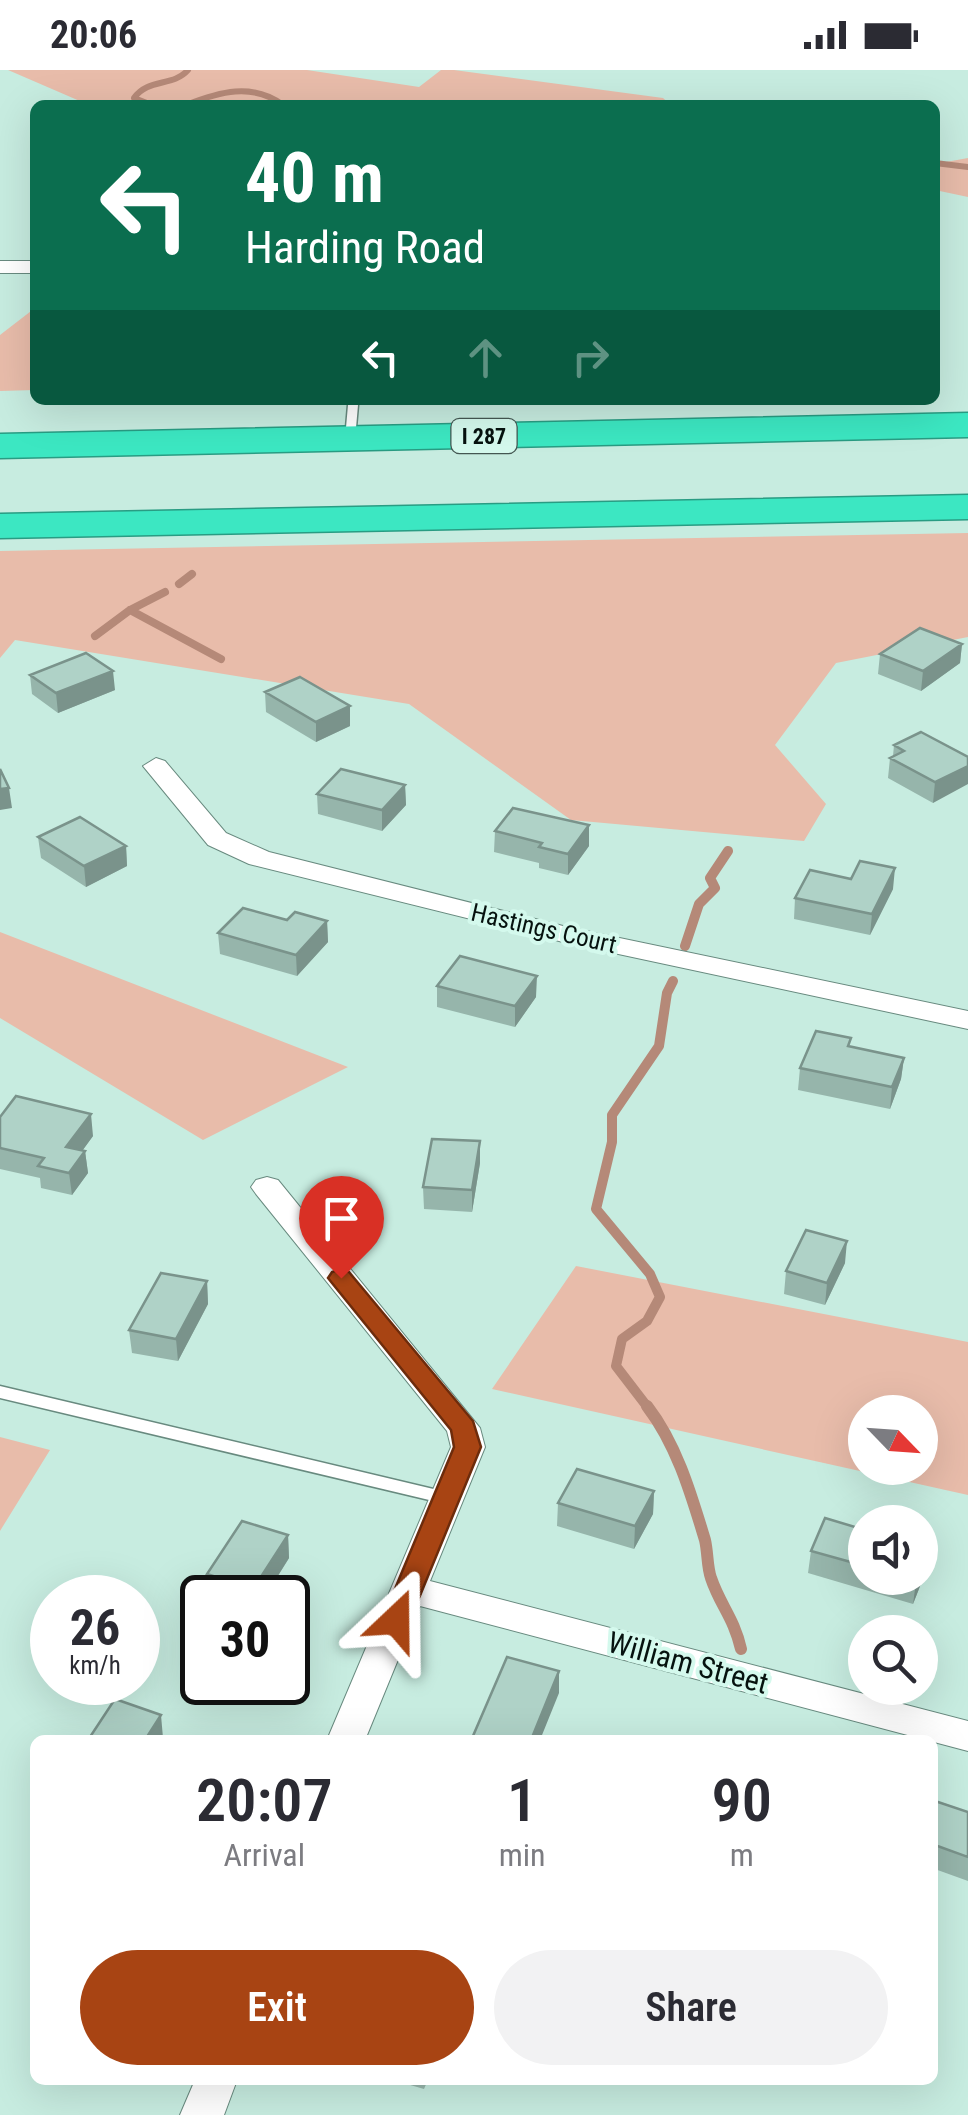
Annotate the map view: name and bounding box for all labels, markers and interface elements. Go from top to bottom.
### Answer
text: 20:06 [50,13,137,57]
text: 40 m [245,137,384,219]
icon: left [80,140,210,270]
text: Harding Road [245,221,485,274]
icon: left [353,330,408,385]
icon: ahead [458,330,513,385]
icon: right [563,330,618,385]
road number: I 287 [452,419,516,453]
street label: Hastings Court [469,898,619,959]
pin [299,1176,384,1279]
icon: arrive [314,1191,369,1246]
north arrow [848,1395,938,1485]
map controls [848,1395,938,1705]
button: sound [848,1505,938,1595]
position arrow [344,1568,448,1672]
speed limit sign: 30 [180,1575,310,1705]
text: 26 [70,1599,120,1657]
button: search [848,1615,938,1705]
street label: William Street [604,1624,772,1701]
text: km/h [69,1651,121,1680]
text: 20:07 [196,1765,333,1836]
text: 1 [507,1765,537,1836]
text: 90 [712,1765,772,1836]
text: Arrival [224,1836,305,1874]
text: min [499,1836,546,1874]
text: m [730,1836,754,1874]
button: Exit [80,1950,474,2065]
button: Share [494,1950,888,2065]

